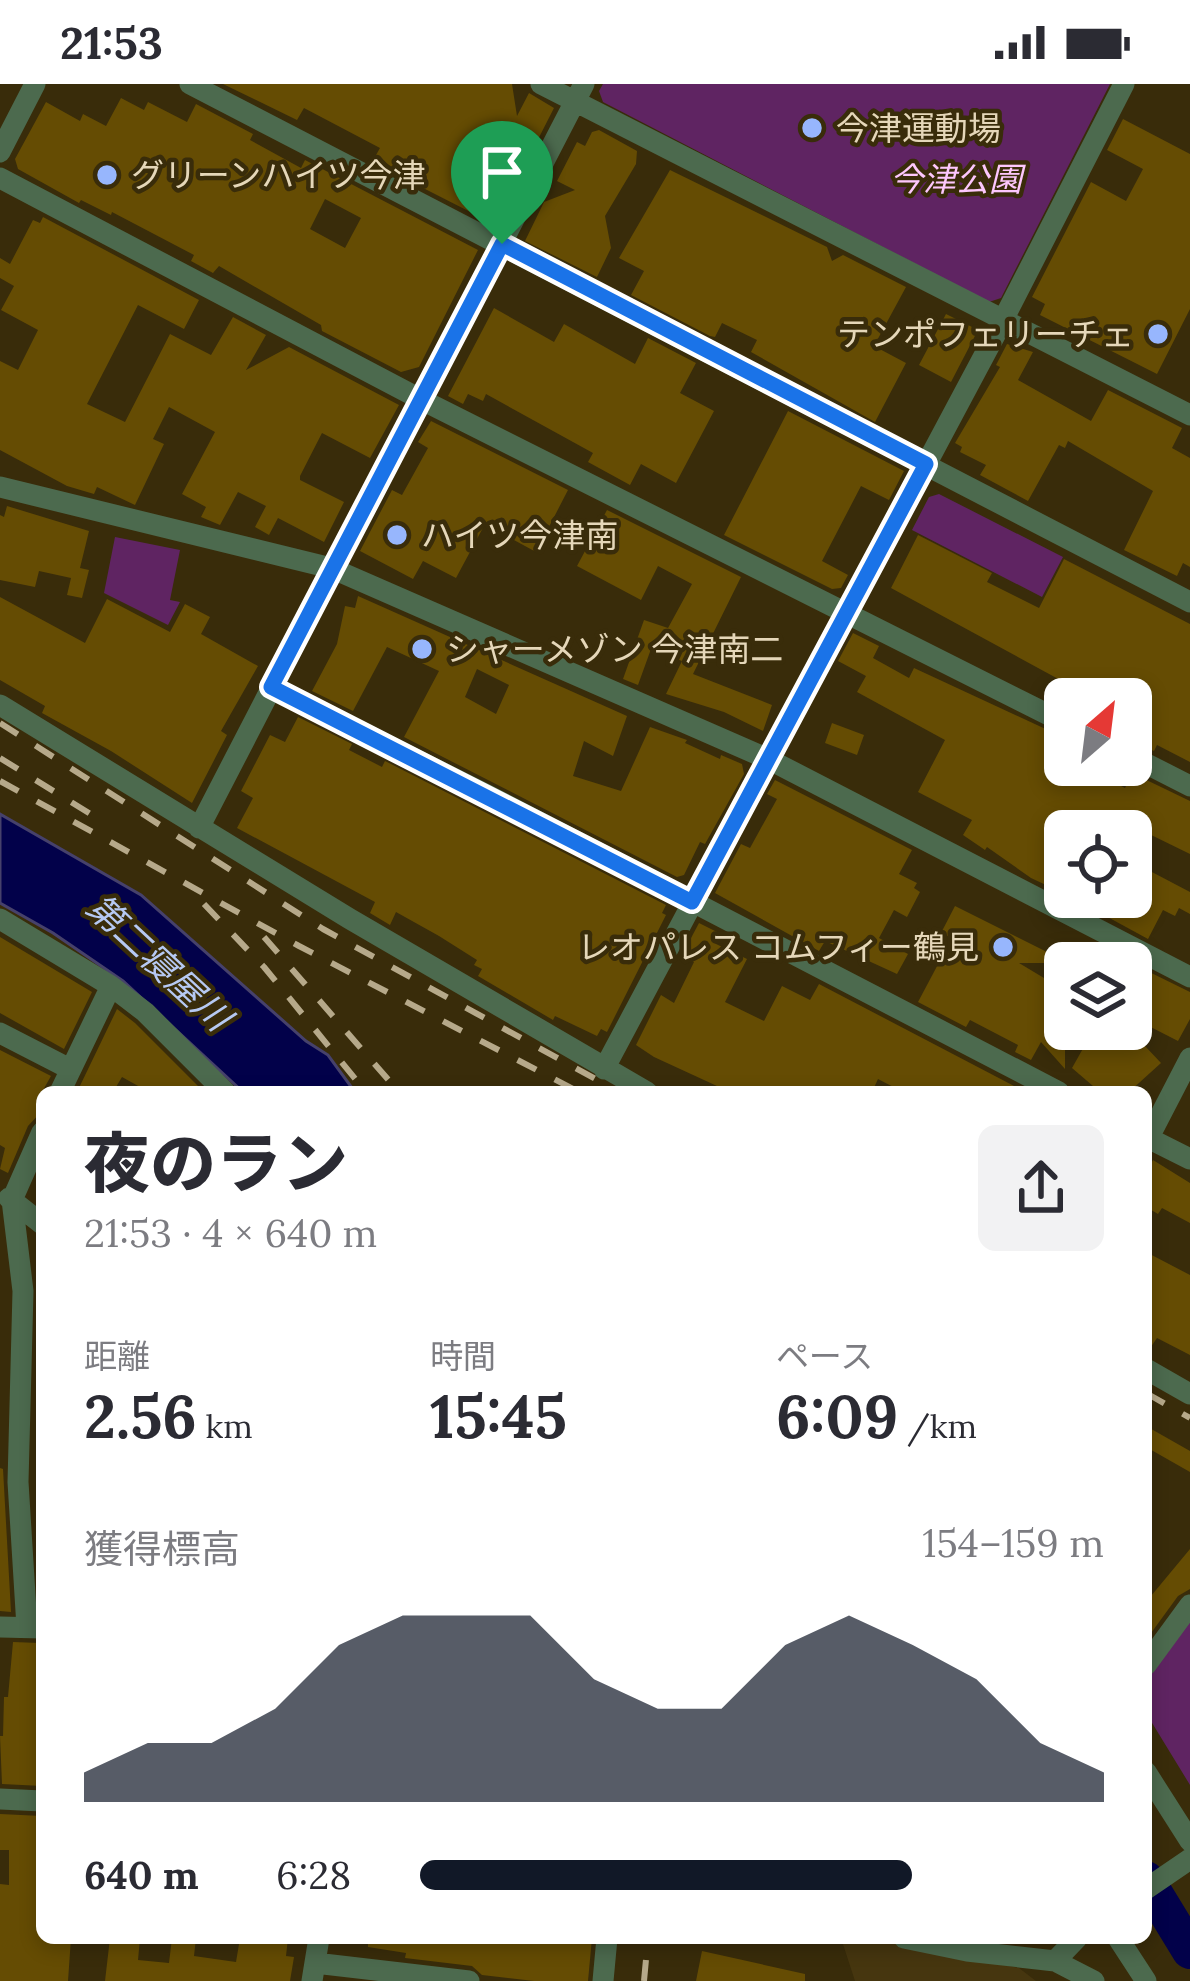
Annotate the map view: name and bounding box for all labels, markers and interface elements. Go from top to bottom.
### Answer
text: 21:53 [60,14,163,71]
place label: 今津運動場 [836,107,1001,149]
marker: 今津運動場 [799,115,825,141]
pin [451,121,553,244]
icon: arrive [469,139,535,205]
place label: グリーンハイツ今津 [131,154,426,196]
park label: 今津公園 [890,158,1026,200]
marker: グリーンハイツ今津 [94,162,120,188]
place label: テンポフェリーチェ [837,313,1134,355]
marker: テンポフェリーチェ [1145,321,1171,347]
place label: ハイツ今津南 [421,514,618,556]
marker: ハイツ今津南 [384,522,410,548]
place label: シャーメゾン 今津南二 [446,628,783,670]
marker: シャーメゾン 今津南二 [409,636,435,662]
north arrow [1044,678,1152,786]
map controls [1044,678,1152,1050]
button: locate [1044,810,1152,918]
water label: 第二寝屋川 [77,884,243,1043]
place label: レオパレス コムフィー鶴見 [577,926,979,968]
marker: レオパレス コムフィー鶴見 [990,934,1016,960]
button: layers [1044,942,1152,1050]
text: 夜のラン [84,1121,348,1205]
button: share [978,1125,1104,1251]
text: 21:53 · 4 × 640 m [84,1208,377,1258]
text: 距離 [84,1335,150,1377]
text: 時間 [430,1335,496,1377]
text: ペース [776,1335,873,1377]
text: 2.56 [84,1378,197,1454]
text: 15:45 [430,1378,567,1454]
text: 6:09 [776,1378,898,1454]
text: km [197,1405,253,1447]
text: /km [898,1405,977,1447]
text: 154–159 m [922,1518,1104,1568]
text: 獲得標高 [84,1524,240,1574]
text: 640 m [84,1850,199,1900]
text: 6:28 [276,1850,351,1900]

